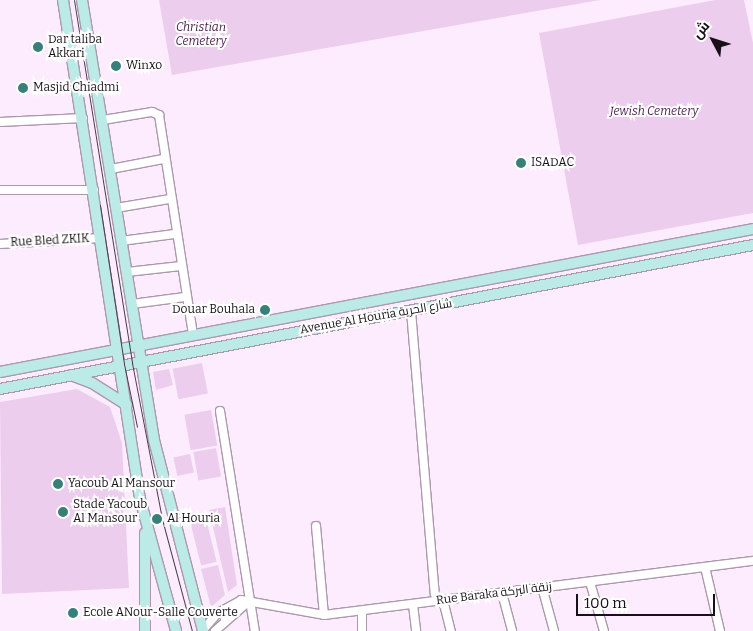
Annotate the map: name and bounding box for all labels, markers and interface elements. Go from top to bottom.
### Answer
north arrow [688,15,738,65]
text: ش [689,18,713,42]
park label: Christian Cemetery [175,21,227,49]
place label: Dar taliba Akkari [48,33,102,61]
marker: Dar taliba Akkari [32,41,44,53]
place label: Winxo [126,59,162,73]
marker: Winxo [110,60,122,72]
place label: Masjid Chiadmi [33,81,119,95]
marker: Masjid Chiadmi [17,82,29,94]
park label: Jewish Cemetery [610,105,698,119]
place label: ISADAC [531,156,574,170]
marker: ISADAC [515,157,527,169]
street label: Rue Bled ZKIK [10,232,90,250]
street label: Avenue Al Houria شارع الحرية [299,297,453,337]
place label: Douar Bouhala [172,303,255,317]
marker: Douar Bouhala [259,304,271,316]
place label: Yacoub Al Mansour [68,477,175,491]
marker: Yacoub Al Mansour [52,478,64,490]
place label: Stade Yacoub Al Mansour [73,498,147,526]
marker: Stade Yacoub Al Mansour [57,506,69,518]
place label: Al Houria [167,512,220,526]
marker: Al Houria [151,513,163,525]
street label: Rue Baraka زنقة البركة [435,580,553,608]
scale bar [578,584,717,616]
text: 100 m [584,594,627,612]
place label: Ecole ANour-Salle Couverte [83,606,238,620]
marker: Ecole ANour-Salle Couverte [67,607,79,619]

